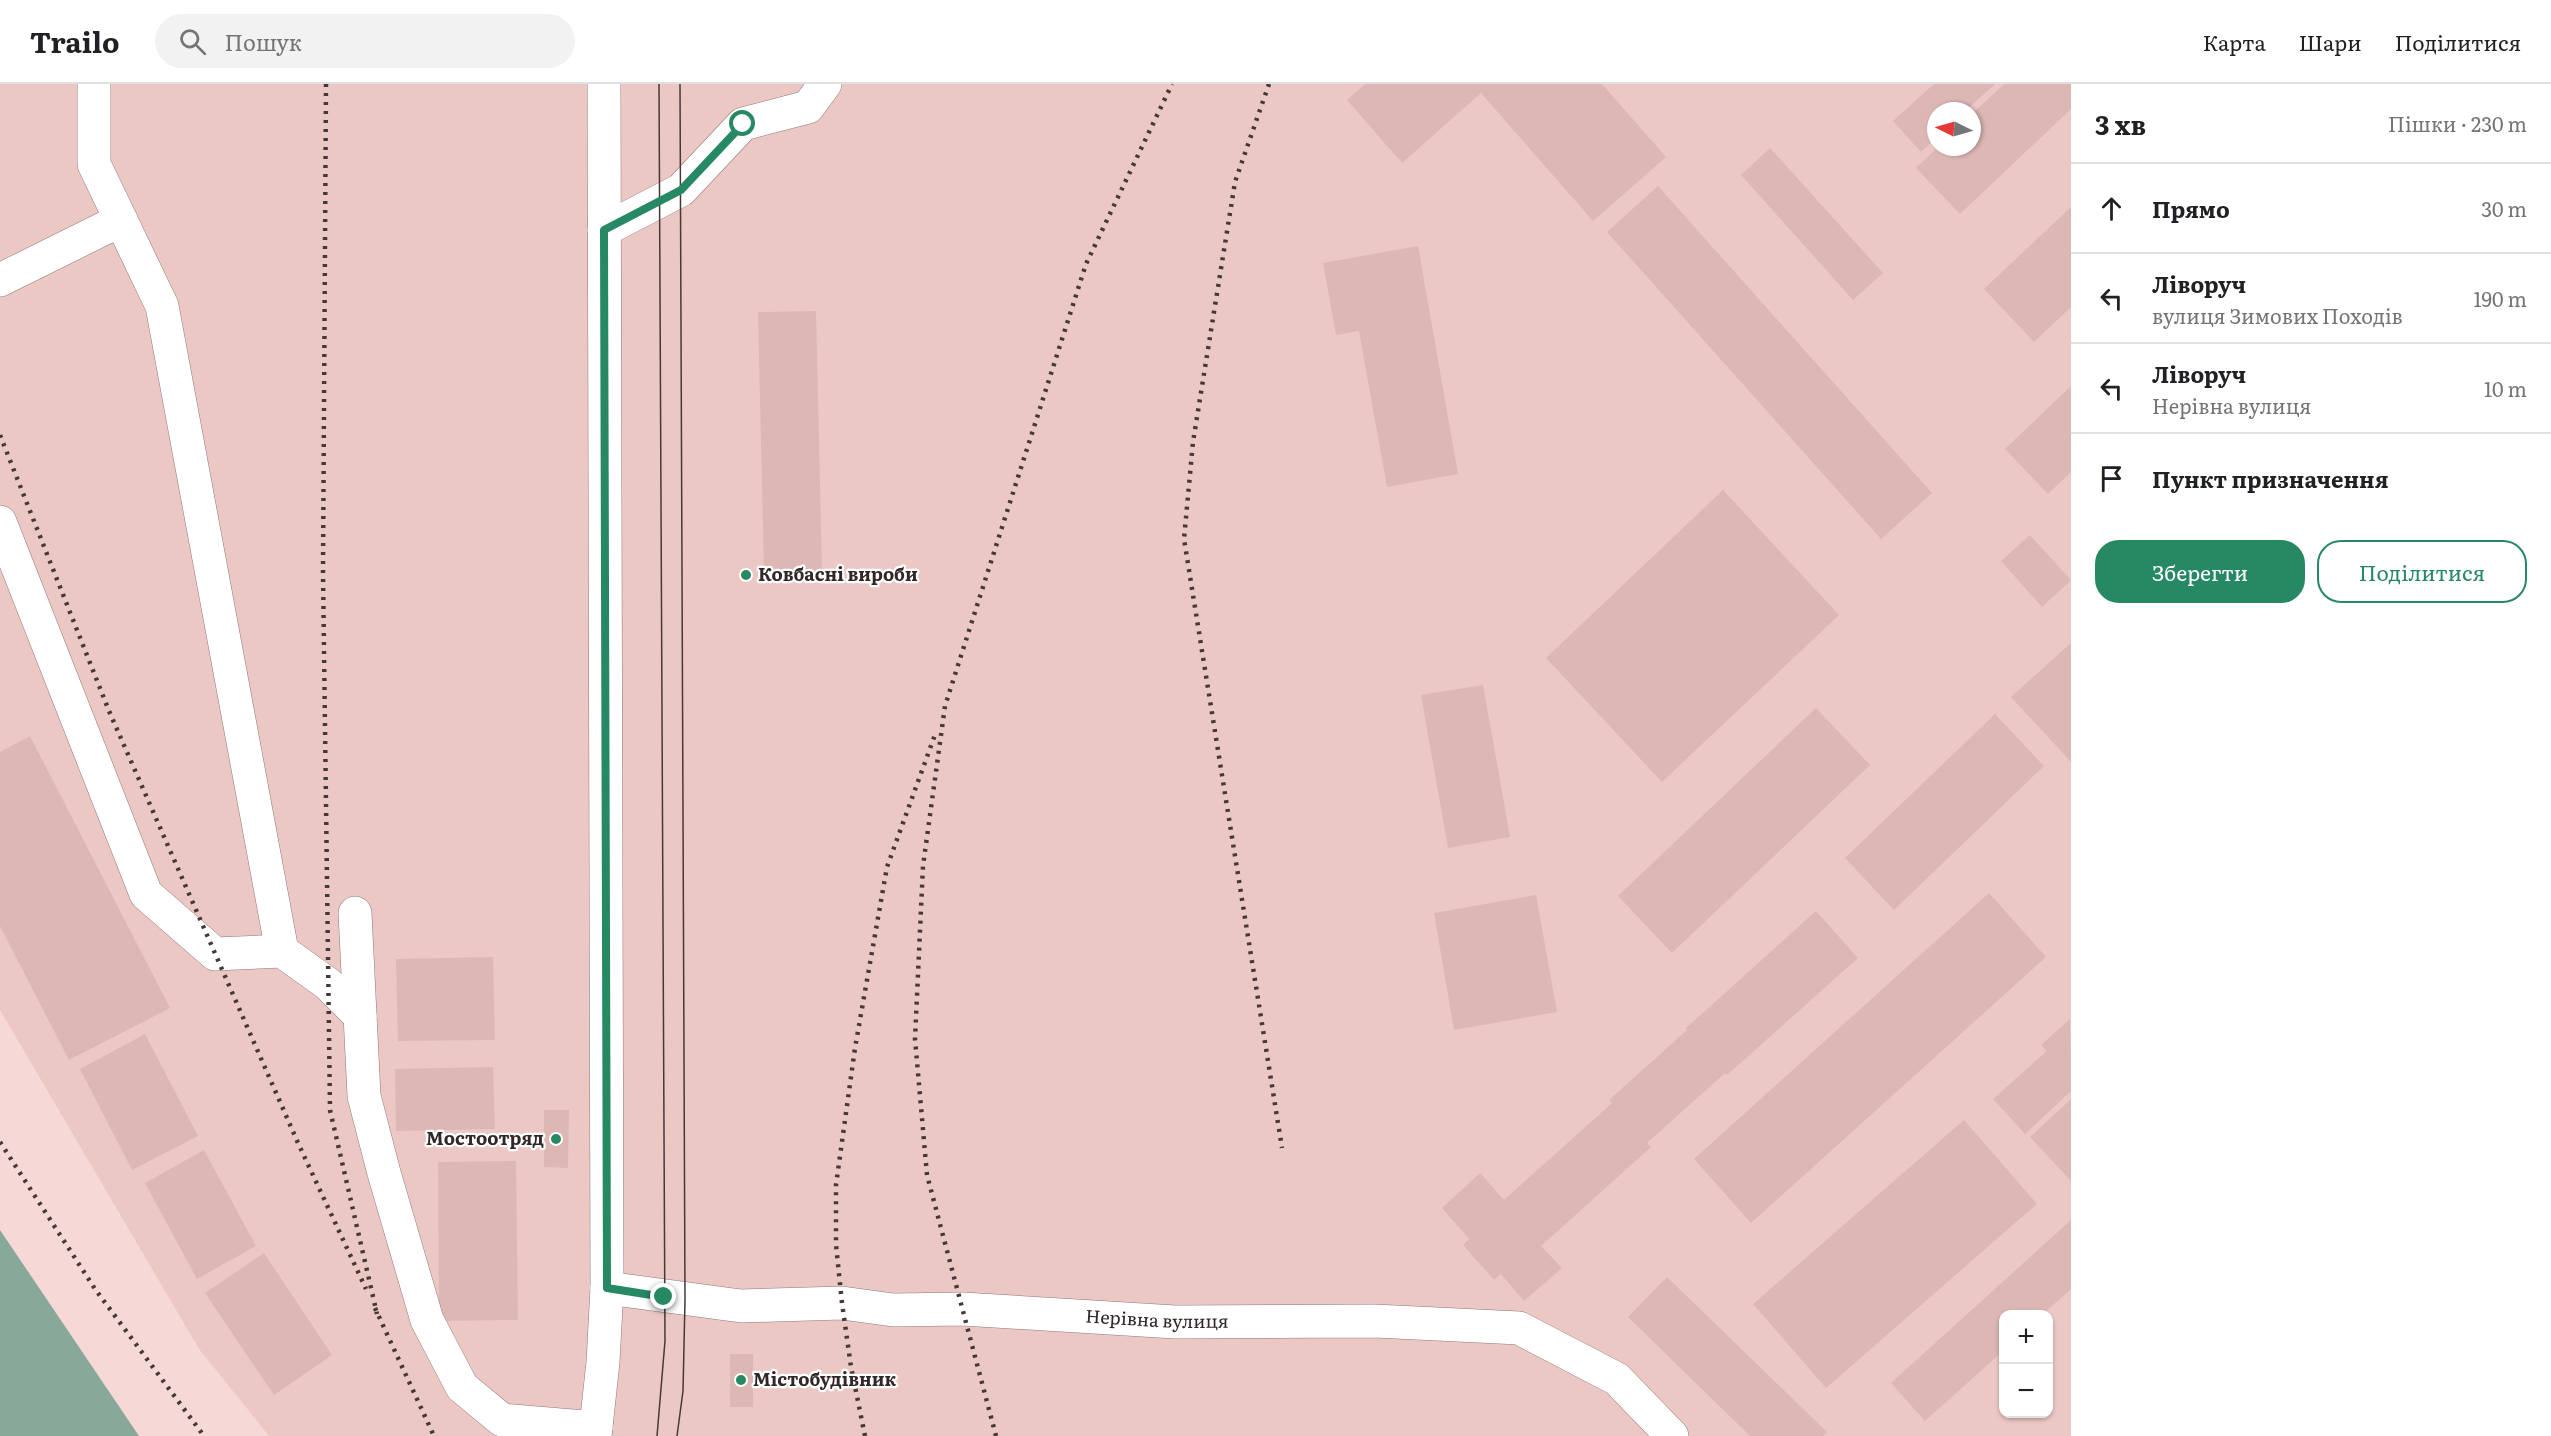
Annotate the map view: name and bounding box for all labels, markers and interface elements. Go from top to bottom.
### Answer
search box [155,14,575,68]
text: Trailo [30,20,119,62]
icon: search [176,25,209,58]
text: Пошук [224,25,302,58]
text: Карта [2203,26,2266,57]
text: Шари [2299,26,2362,57]
text: Поділитися [2395,26,2521,57]
north arrow [1927,102,1981,156]
text: 3 хв [2095,104,2146,143]
text: Пішки · 230 m [2388,108,2527,138]
route start [729,110,755,136]
icon: ahead [2095,192,2128,225]
text: Прямо [2152,192,2230,225]
text: 30 m [2481,193,2527,223]
text: Ліворуч [2152,267,2246,300]
icon: left [2095,282,2128,315]
text: 190 m [2473,283,2527,313]
text: вулиця Зимових Походів [2152,300,2403,330]
text: Ліворуч [2152,357,2246,390]
icon: left [2095,372,2128,405]
text: 10 m [2484,373,2527,403]
text: Нерівна вулиця [2152,390,2311,420]
icon: arrive [2095,462,2128,495]
text: Пункт призначення [2152,462,2389,495]
button: Зберегти [2095,540,2305,603]
button: Поділитися [2317,540,2527,603]
place label: Ковбасні вироби [758,560,918,587]
marker: Ковбасні вироби [739,568,753,582]
place label: Мостоотряд [426,1124,544,1151]
marker: Мостоотряд [549,1132,563,1146]
route end [650,1283,676,1309]
street label: Нерівна вулиця [1085,1302,1229,1334]
map controls [1999,1310,2053,1418]
button: + [1999,1310,2053,1364]
button: − [1999,1364,2053,1418]
place label: Містобудівник [753,1365,897,1392]
marker: Містобудівник [734,1373,748,1387]

